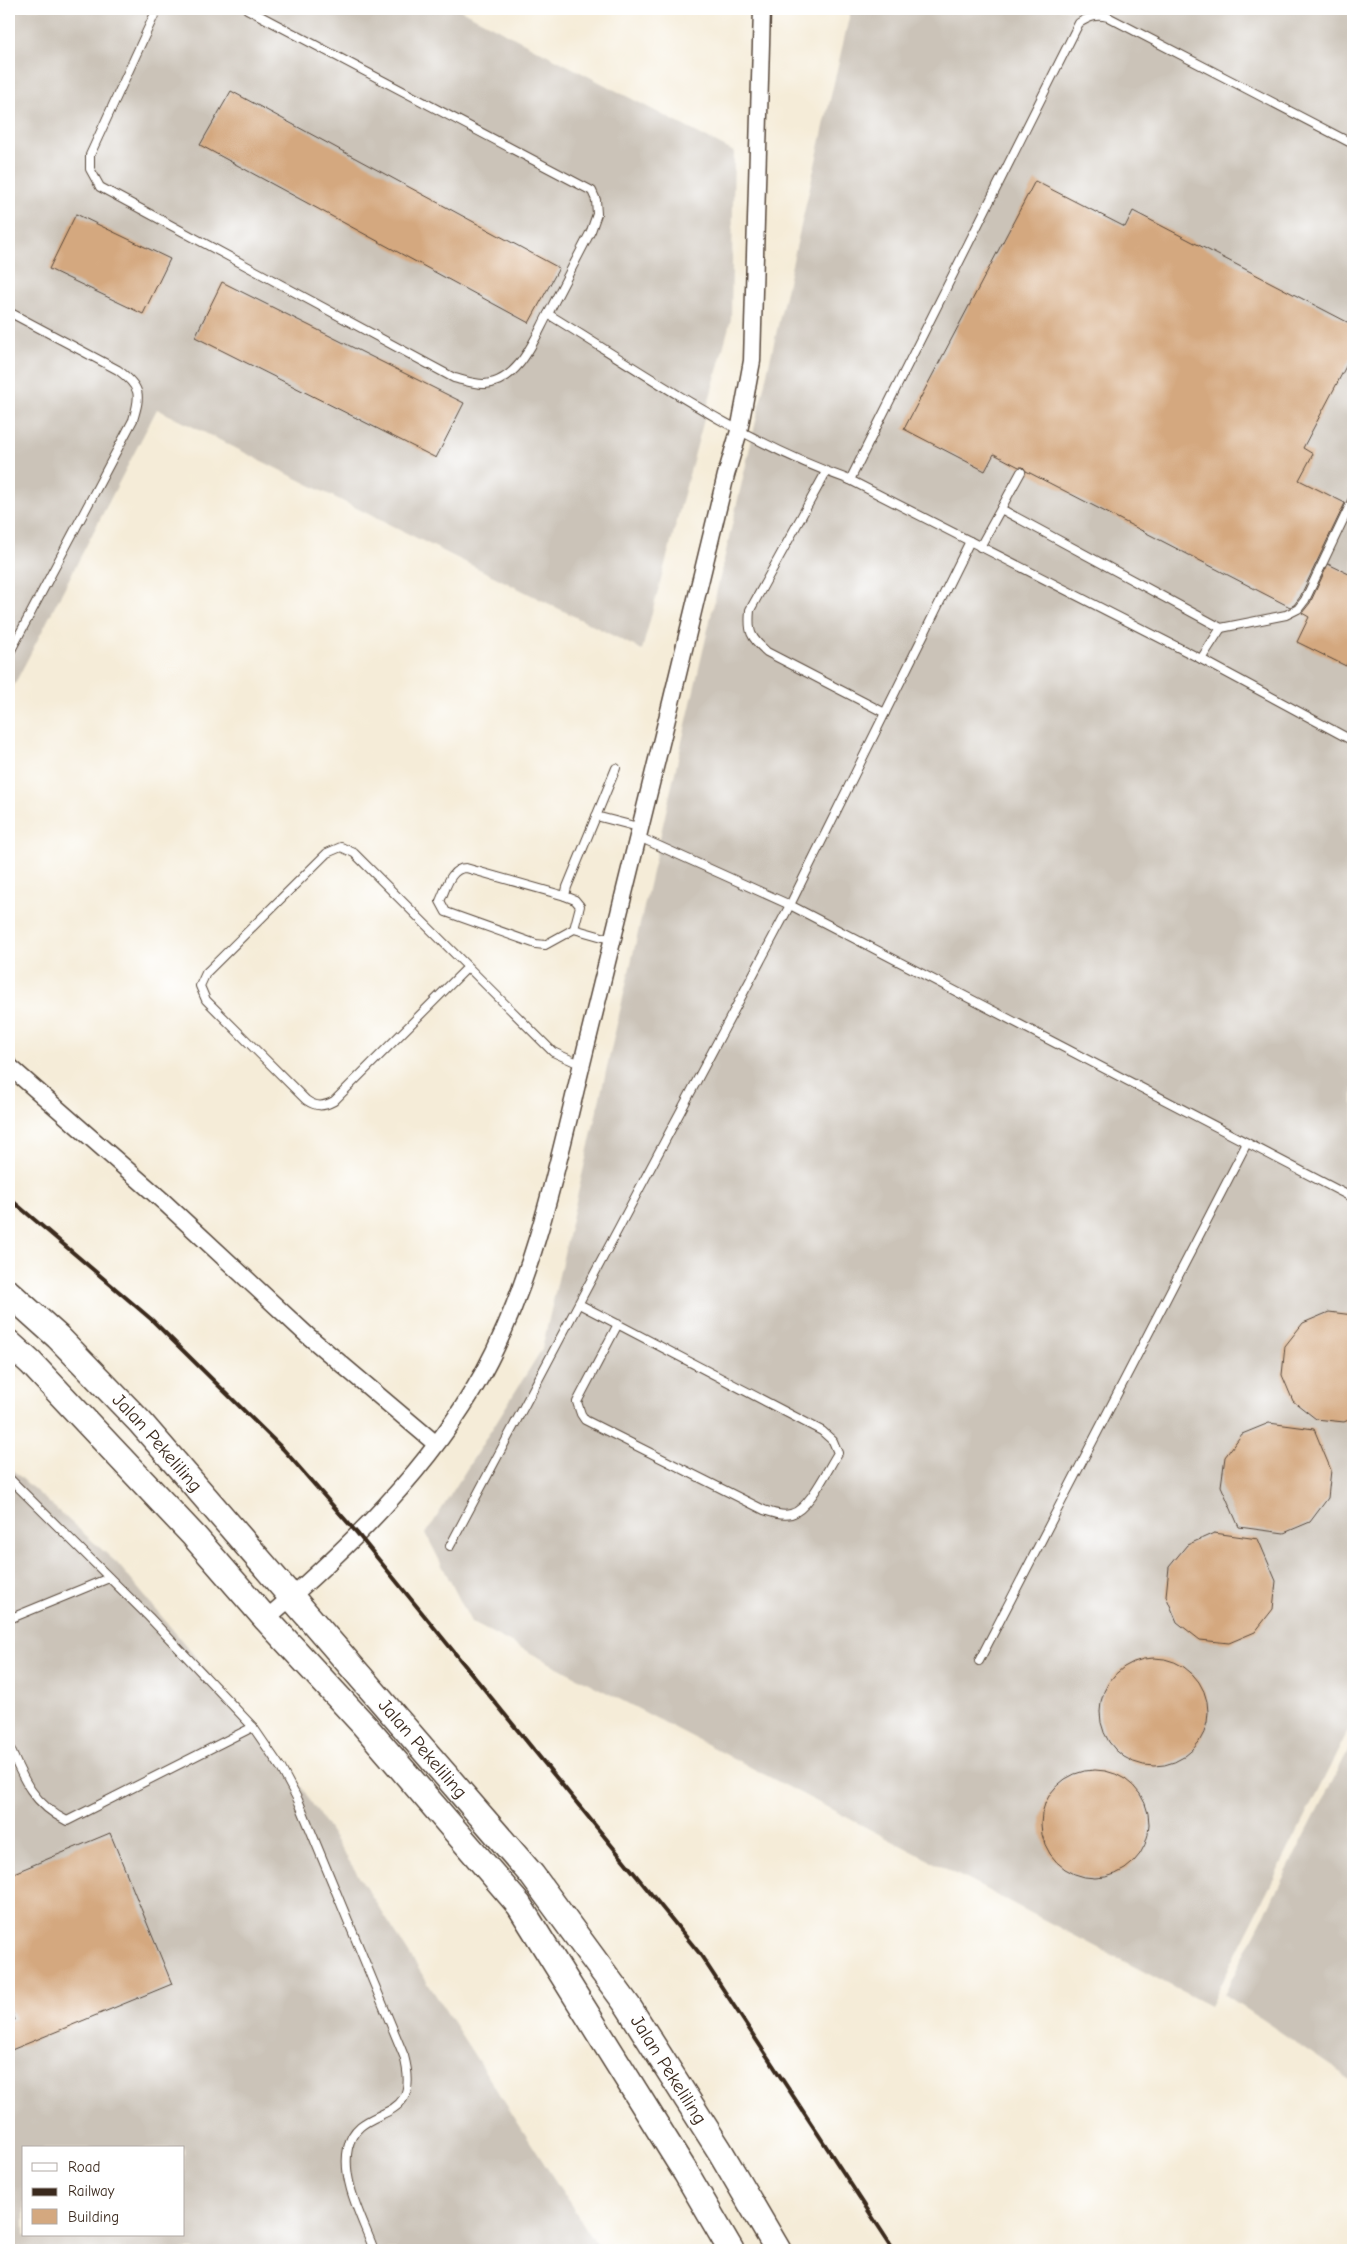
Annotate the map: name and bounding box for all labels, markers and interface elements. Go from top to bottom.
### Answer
street label: Jalan Pekeliling [108,1389,207,1497]
street label: Jalan Pekeliling [374,1694,472,1803]
street label: Jalan Pekeliling [626,2011,711,2128]
legend [22,2146,185,2236]
text: Road [68,2158,100,2176]
text: Railway [68,2182,115,2200]
text: Building [68,2208,119,2226]

